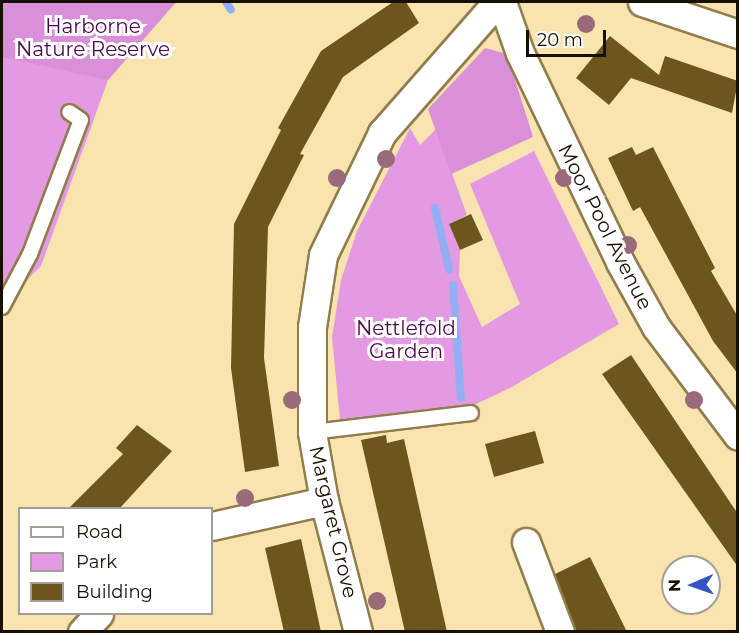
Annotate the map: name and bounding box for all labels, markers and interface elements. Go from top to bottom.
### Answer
park label: Harborne Nature Reserve [16,15,170,62]
scale bar [529,18,608,56]
text: 20 m [537,29,583,51]
street label: Moor Pool Avenue [553,140,657,314]
park label: Nettlefold Garden [356,317,456,364]
street label: Margaret Grove [304,444,362,600]
legend [18,507,213,615]
text: Road [76,521,123,543]
text: Park [76,551,117,573]
north arrow [661,555,721,615]
text: N [665,579,684,592]
text: Building [76,581,153,603]

